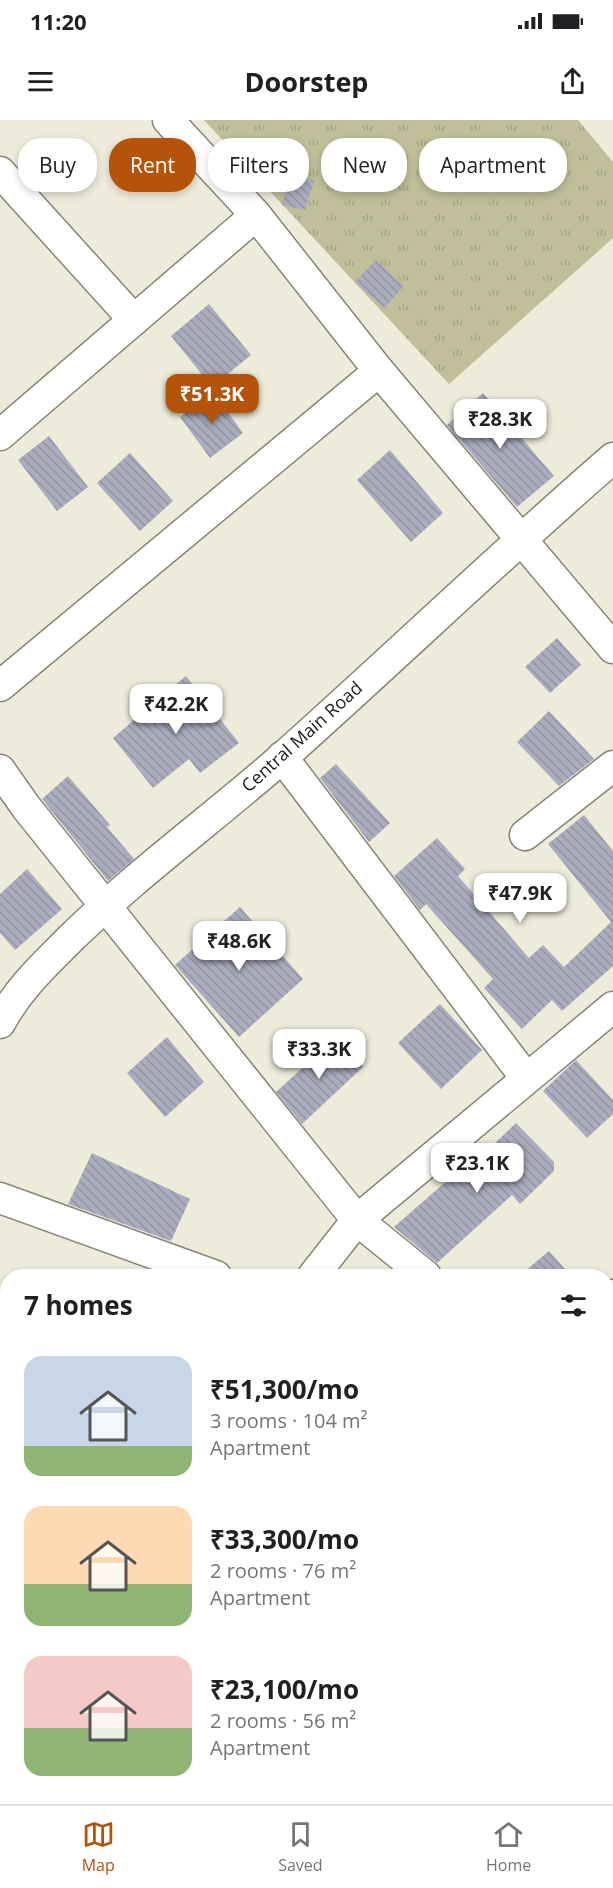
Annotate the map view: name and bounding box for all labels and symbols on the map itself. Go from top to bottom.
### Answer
pin: ₹51.3K [163,374,261,425]
pin: ₹28.3K [451,399,549,450]
street label: Central Main Road [236,676,367,797]
pin: ₹42.2K [127,684,225,735]
pin: ₹47.9K [471,873,569,924]
pin: ₹48.6K [190,921,288,972]
pin: ₹33.3K [270,1029,368,1080]
pin: ₹23.1K [428,1143,526,1194]

